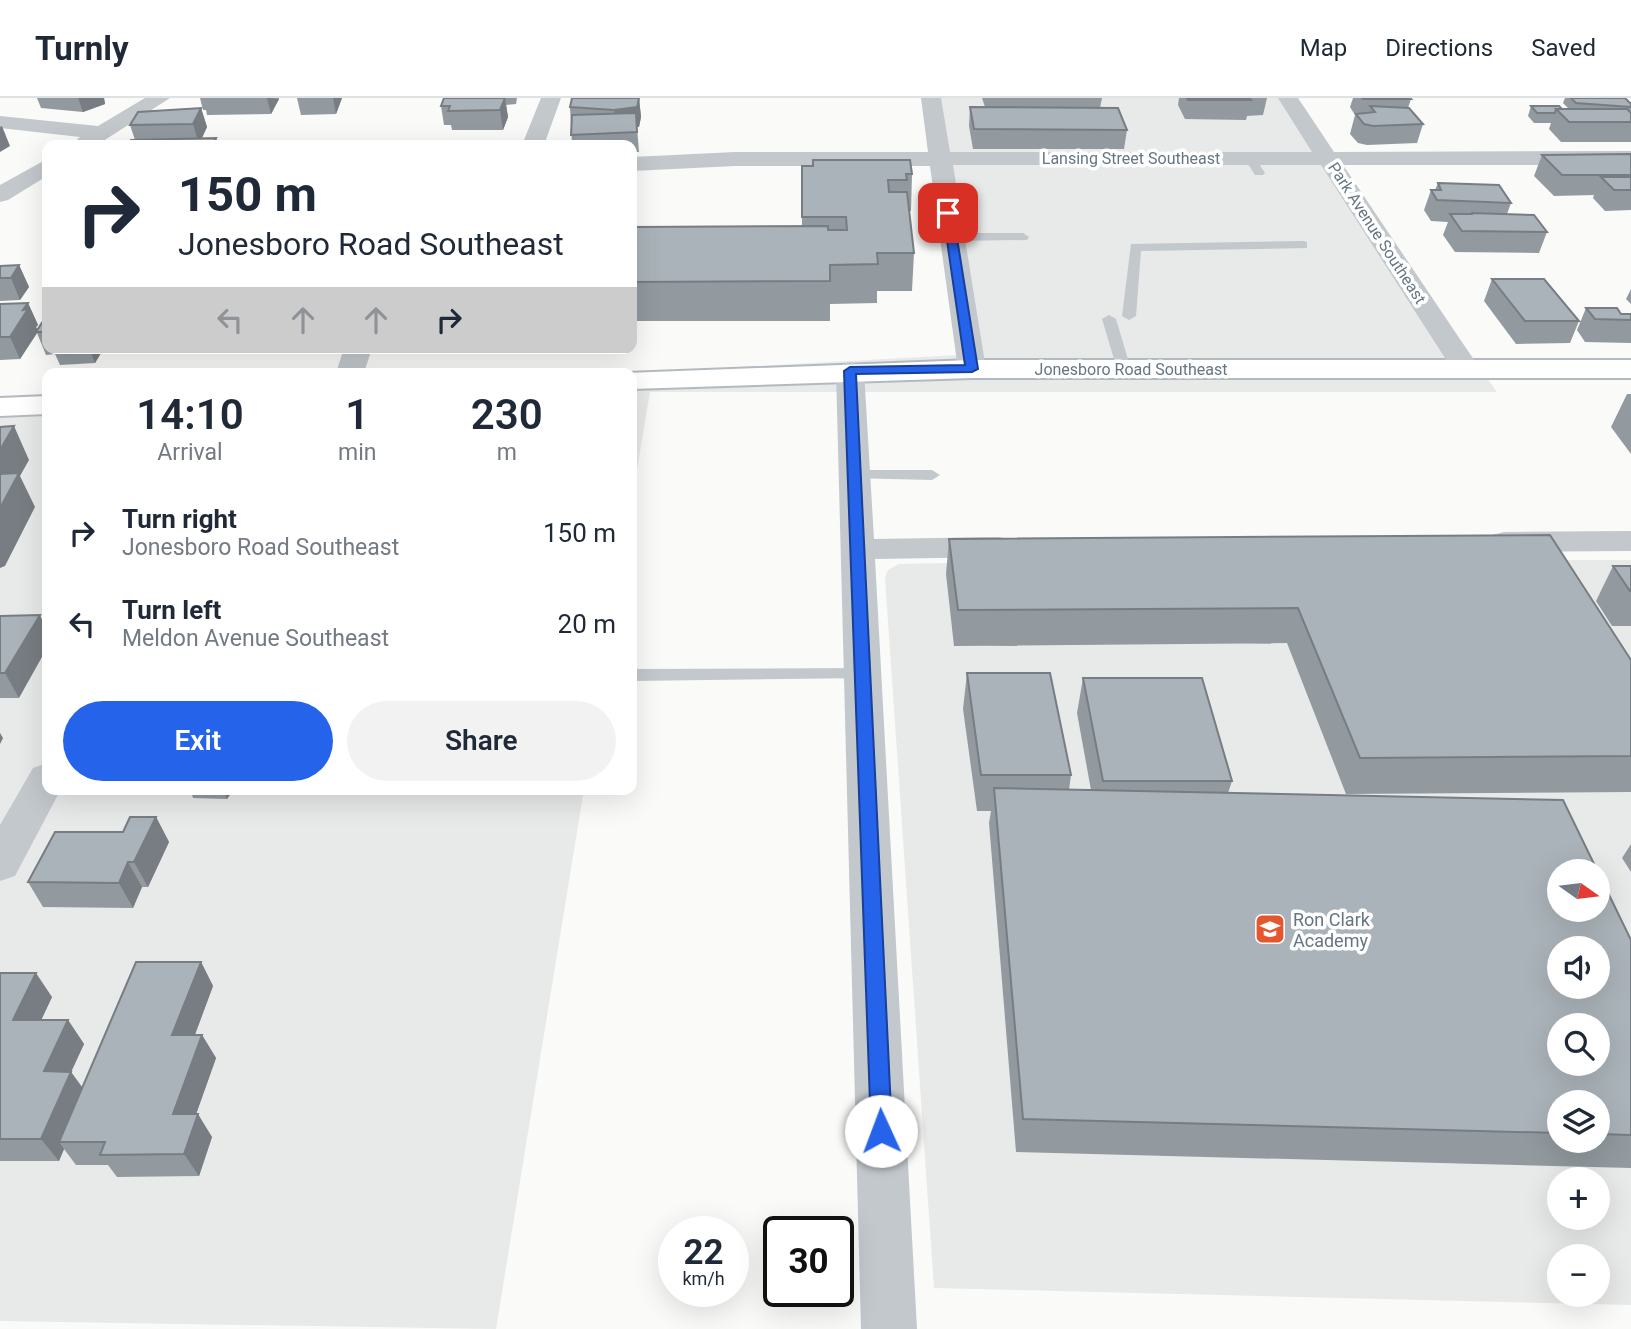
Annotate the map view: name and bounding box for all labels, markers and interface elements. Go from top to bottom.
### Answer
text: Turnly [35,29,129,68]
text: Map [1300,34,1347,62]
text: Directions [1385,34,1493,62]
text: Saved [1531,34,1596,62]
street label: Lansing Street Southeast [1042,149,1220,168]
street label: Park Avenue Southeast [1324,159,1430,307]
text: 150 m [178,166,317,223]
icon: right [63,168,154,259]
pin [918,183,978,243]
icon: arrive [929,194,967,232]
text: Jonesboro Road Southeast [178,225,564,263]
icon: left [211,301,249,339]
icon: ahead [284,301,322,339]
icon: ahead [357,301,395,339]
icon: right [430,301,468,339]
street label: Jonesboro Road Southeast [1035,360,1227,379]
text: 14:10 [136,390,244,439]
text: 1 [345,390,369,439]
text: 230 [471,390,543,439]
text: Arrival [157,439,223,466]
text: min [338,439,376,466]
text: m [497,439,517,466]
text: Turn right [122,504,237,534]
icon: right [63,514,101,552]
text: 150 m [543,518,616,548]
text: Jonesboro Road Southeast [122,534,399,561]
text: Turn left [122,595,221,625]
icon: left [63,605,101,643]
text: 20 m [558,609,616,639]
text: Meldon Avenue Southeast [122,625,389,652]
button: Exit [63,701,333,781]
button: Share [347,701,616,781]
north arrow [1547,859,1610,922]
map controls [1547,859,1610,1307]
place label: Ron Clark Academy [1293,909,1371,951]
school or university icon: Ron Clark Academy [1253,912,1287,946]
button: sound [1547,936,1610,999]
button: search [1547,1013,1610,1076]
button: layers [1547,1090,1610,1153]
position arrow [844,1094,918,1168]
button: + [1547,1167,1610,1230]
speed limit sign: 30 [763,1216,854,1307]
text: 22 [683,1232,724,1273]
button: − [1547,1244,1610,1307]
text: km/h [682,1268,725,1289]

